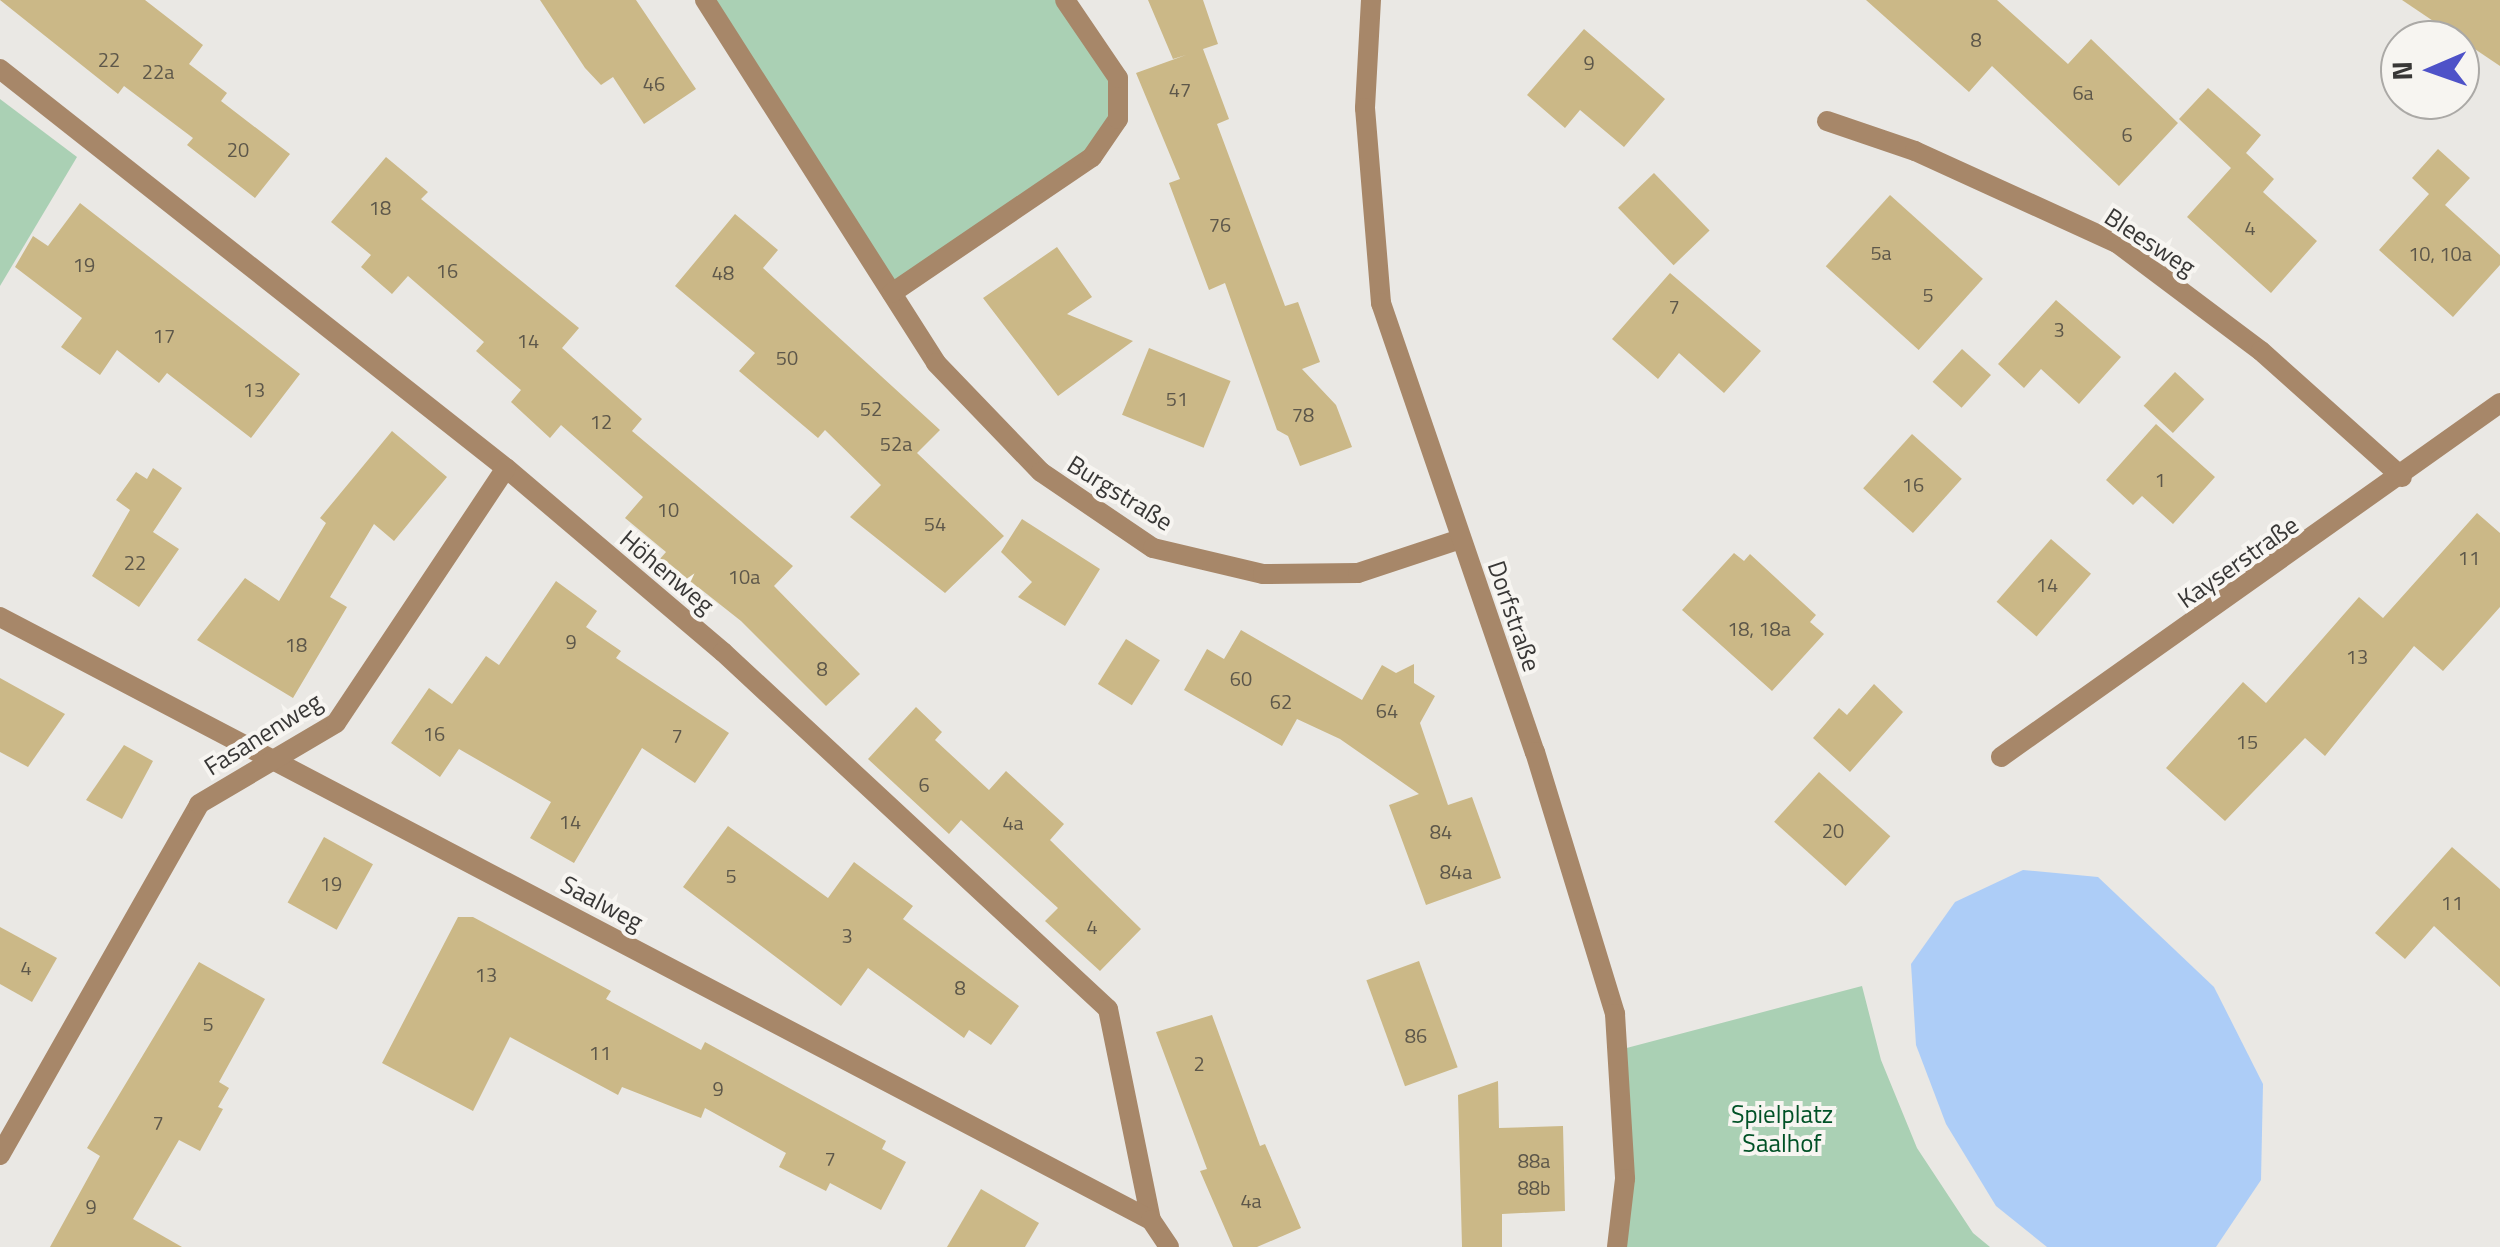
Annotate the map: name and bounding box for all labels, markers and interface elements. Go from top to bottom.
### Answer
north arrow [2380,20,2480,120]
house number: 8 [1970,27,1982,51]
house number: 22 [98,47,120,71]
house number: 9 [1583,50,1595,74]
house number: 22a [142,59,174,83]
text: N [2380,61,2423,81]
house number: 46 [643,71,665,95]
house number: 47 [1169,77,1191,101]
house number: 6a [2072,80,2094,104]
house number: 6 [2121,122,2133,146]
house number: 20 [227,137,249,161]
house number: 18 [369,195,391,219]
street label: Bleesweg [2099,202,2201,282]
house number: 76 [1209,212,1231,236]
house number: 4 [2244,215,2256,239]
house number: 5a [1870,240,1892,264]
house number: 10, 10a [2408,241,2472,265]
house number: 19 [73,252,95,276]
house number: 16 [436,258,458,282]
house number: 48 [712,260,734,284]
house number: 5 [1922,282,1934,306]
house number: 7 [1668,294,1680,318]
house number: 3 [2053,317,2065,341]
house number: 17 [153,323,175,347]
house number: 14 [517,328,539,352]
house number: 50 [776,345,798,369]
house number: 13 [243,377,265,401]
house number: 51 [1166,386,1188,410]
house number: 52 [860,396,882,420]
house number: 78 [1292,402,1314,426]
house number: 12 [590,409,612,433]
house number: 52a [880,431,912,455]
street label: Burgstraße [1062,449,1178,537]
house number: 1 [2154,467,2166,491]
house number: 16 [1902,472,1924,496]
house number: 10 [657,497,679,521]
street label: Kayserstraße [2172,510,2304,614]
house number: 54 [924,511,946,535]
street label: Höhenweg [614,524,720,620]
house number: 11 [2458,545,2480,569]
house number: 22 [124,550,146,574]
street label: Dorfstraße [1481,557,1547,675]
house number: 10a [728,564,760,588]
house number: 14 [2036,572,2058,596]
house number: 18, 18a [1727,616,1791,640]
house number: 9 [565,629,577,653]
house number: 18 [285,632,307,656]
house number: 13 [2346,644,2368,668]
house number: 8 [816,656,828,680]
house number: 60 [1230,666,1252,690]
street label: Fasanenweg [199,686,327,782]
house number: 62 [1270,689,1292,713]
house number: 64 [1376,698,1398,722]
house number: 16 [423,721,445,745]
house number: 7 [671,723,683,747]
house number: 15 [2236,729,2258,753]
house number: 6 [918,772,930,796]
house number: 14 [559,809,581,833]
house number: 4a [1002,810,1024,834]
house number: 20 [1822,818,1844,842]
house number: 84 [1430,819,1452,843]
house number: 84a [1440,859,1472,883]
house number: 5 [725,863,737,887]
street label: Saalweg [556,869,648,937]
house number: 19 [320,871,342,895]
house number: 11 [2441,890,2463,914]
house number: 4 [1086,914,1098,938]
house number: 3 [841,923,853,947]
house number: 4 [20,955,32,979]
house number: 13 [475,962,497,986]
house number: 8 [954,975,966,999]
house number: 5 [202,1011,214,1035]
house number: 86 [1405,1023,1427,1047]
house number: 11 [589,1040,611,1064]
house number: 2 [1193,1051,1205,1075]
house number: 9 [712,1076,724,1100]
park label: Spielplatz Saalhof [1731,1100,1833,1159]
house number: 7 [152,1110,164,1134]
house number: 7 [824,1146,836,1170]
house number: 88a [1518,1148,1550,1172]
house number: 88b [1518,1175,1550,1199]
house number: 4a [1240,1188,1262,1212]
house number: 9 [85,1194,97,1218]

